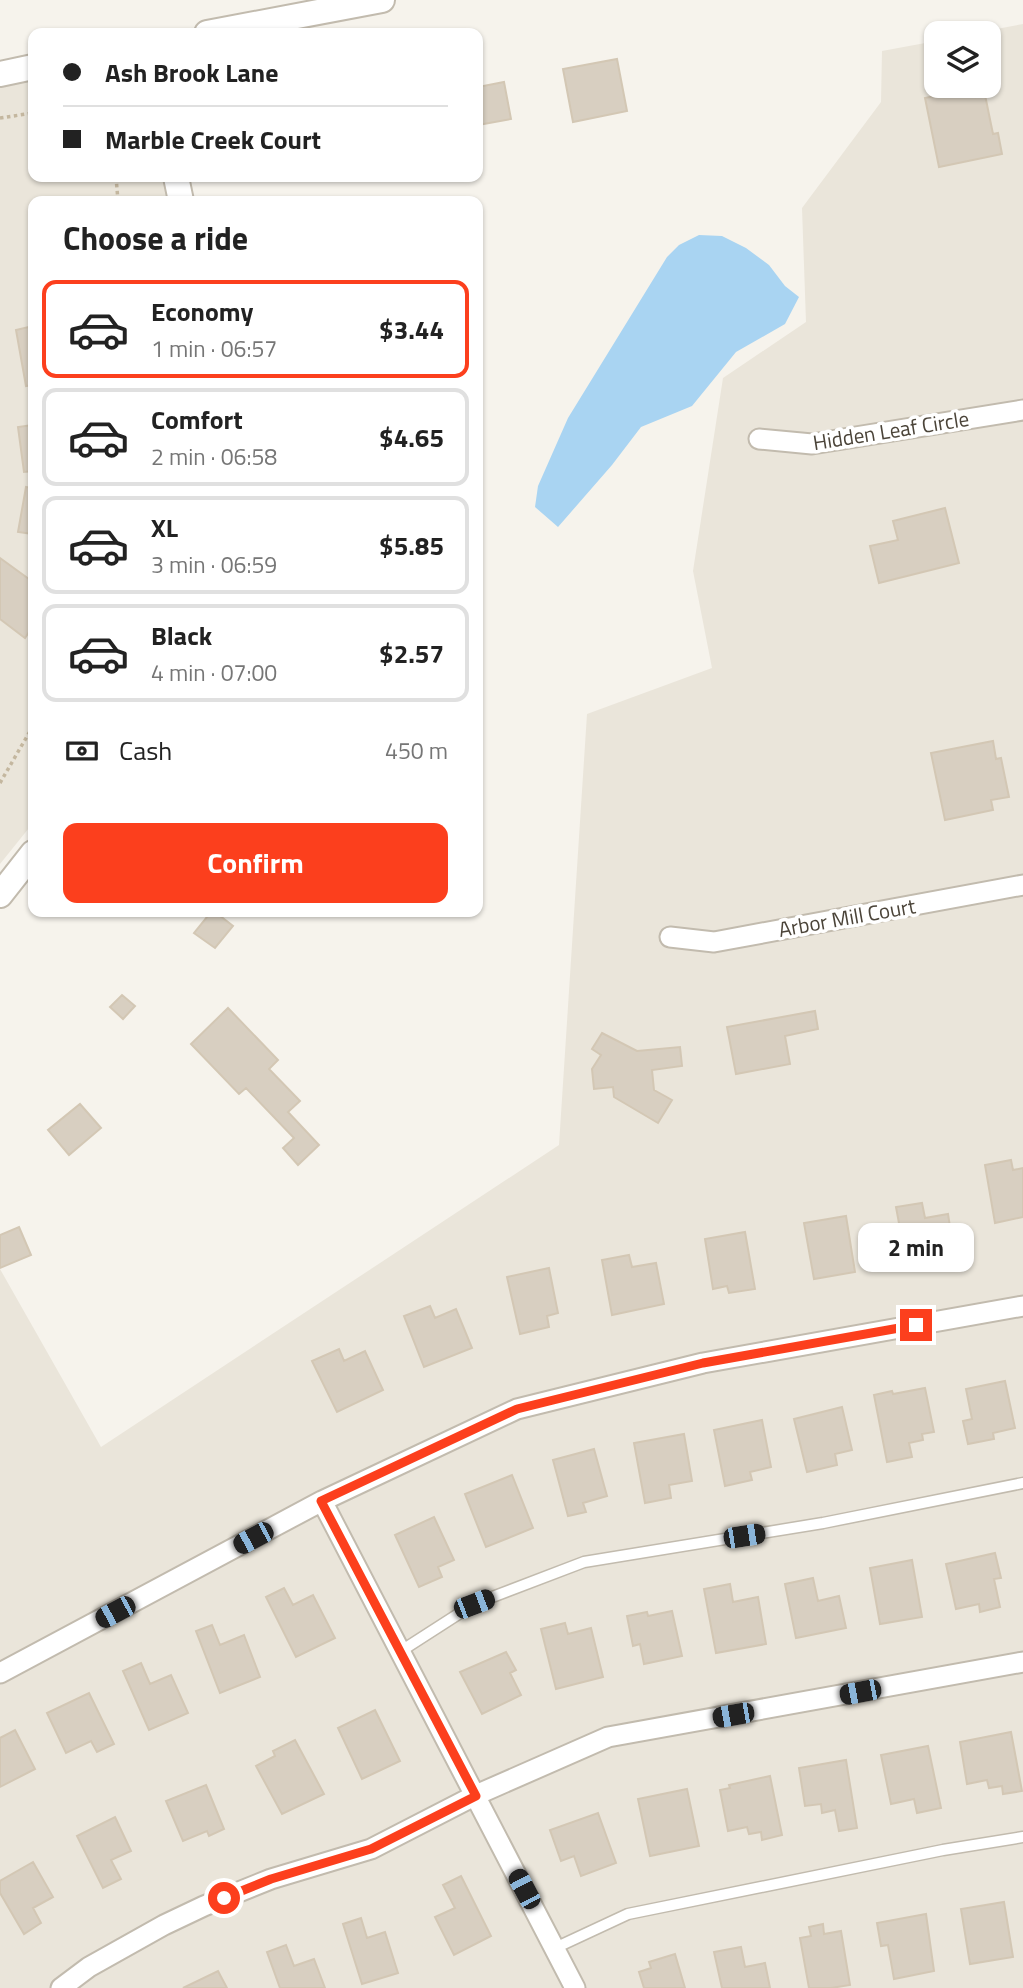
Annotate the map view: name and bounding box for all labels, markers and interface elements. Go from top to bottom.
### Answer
map controls [924,21,1001,98]
button: layers [924,21,1001,98]
text: Ash Brook Lane [105,53,279,92]
text: Marble Creek Court [105,120,321,159]
text: Choose a ride [63,214,248,262]
text: Economy [151,292,253,331]
icon: car [67,298,130,361]
text: $3.44 [379,310,444,349]
text: 1 min · 06:57 [151,331,277,366]
text: Comfort [151,400,243,439]
street label: Hidden Leaf Circle [810,402,971,458]
icon: car [67,406,130,469]
text: $4.65 [379,418,444,457]
text: 2 min · 06:58 [151,439,277,474]
text: XL [151,508,178,547]
icon: car [67,514,130,577]
text: $5.85 [379,526,444,565]
text: 3 min · 06:59 [151,547,277,582]
text: Black [151,616,212,655]
icon: car [67,622,130,685]
text: $2.57 [379,634,444,673]
text: 4 min · 07:00 [151,655,277,690]
text: Cash [119,731,172,770]
icon: cash [63,732,101,770]
text: 450 m [385,733,448,768]
button: Confirm [63,823,448,903]
street label: Arbor Mill Court [776,889,918,945]
callout: 2 min [858,1224,974,1272]
text: 2 min [888,1230,944,1265]
route end [900,1309,932,1341]
car [230,1519,277,1557]
car [722,1522,767,1550]
car [451,1587,498,1621]
car [92,1593,139,1631]
car [838,1678,883,1706]
car [711,1701,756,1729]
car [505,1866,544,1912]
route start [208,1882,240,1914]

